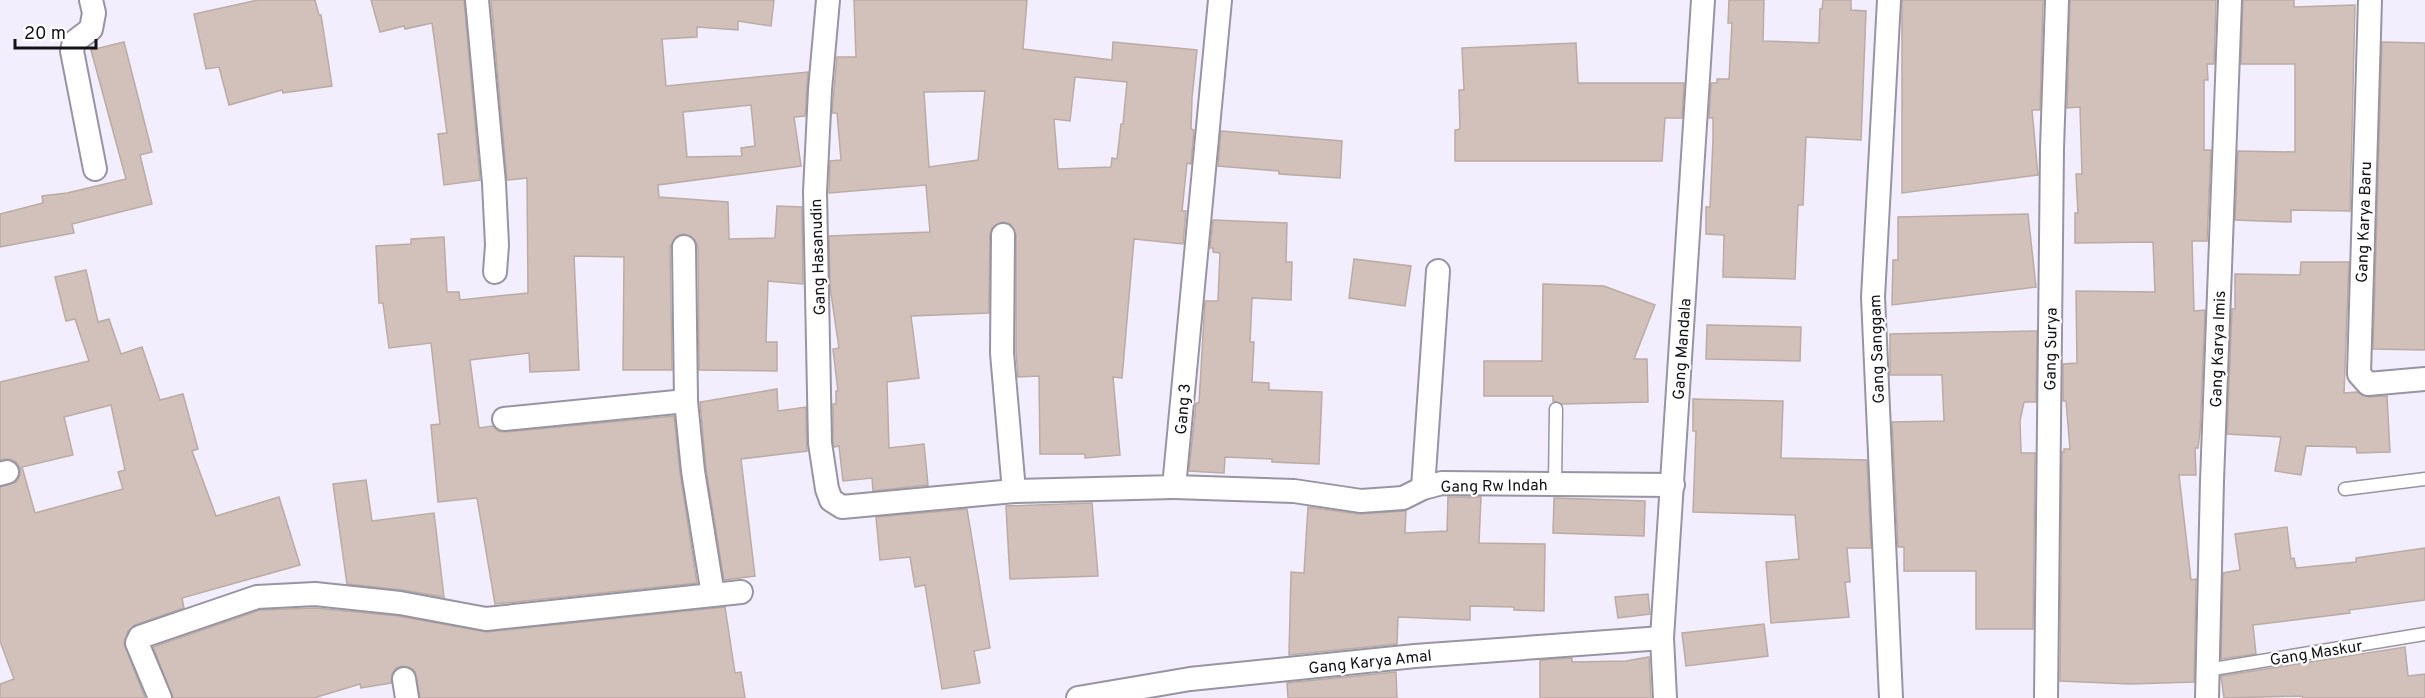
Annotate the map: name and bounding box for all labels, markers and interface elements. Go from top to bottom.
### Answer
scale bar [15,12,96,50]
text: 20 m [24,23,66,46]
street label: Gang Karya Baru [2353,161,2377,283]
street label: Gang Hasanudin [807,198,831,316]
street label: Gang Karya Imis [2207,290,2231,408]
street label: Gang Sanggam [1866,294,1890,404]
street label: Gang Mandala [1669,298,1697,401]
street label: Gang Surya [2041,307,2063,391]
street label: Gang 3 [1172,383,1196,436]
street label: Gang Rw Indah [1440,476,1548,498]
street label: Gang Maskur [2269,637,2364,671]
street label: Gang Karya Amal [1308,647,1433,679]

